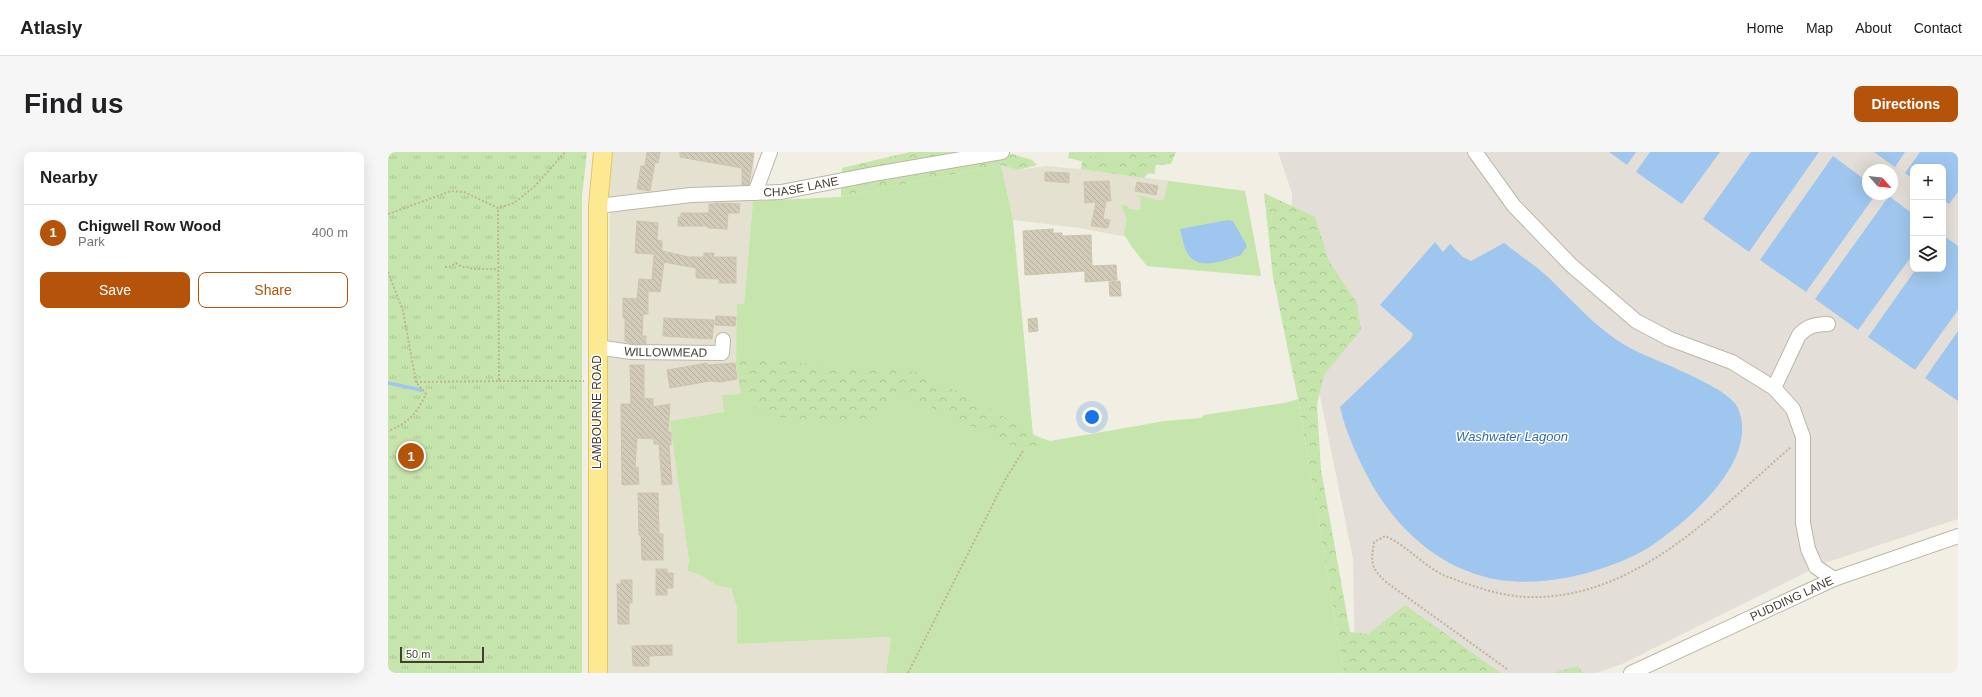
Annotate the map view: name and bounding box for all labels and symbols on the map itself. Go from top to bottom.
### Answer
north arrow [1862,164,1898,200]
street label: CHASE LANE [763,174,840,200]
street label: WILLOWMEAD [623,344,708,360]
street label: LAMBOURNE ROAD [590,355,604,469]
your location [1082,407,1102,427]
water label: Washwater Lagoon [1456,429,1568,444]
pin: 1 [398,441,424,471]
street label: PUDDING LANE [1748,573,1835,624]
scale bar [400,645,484,664]

